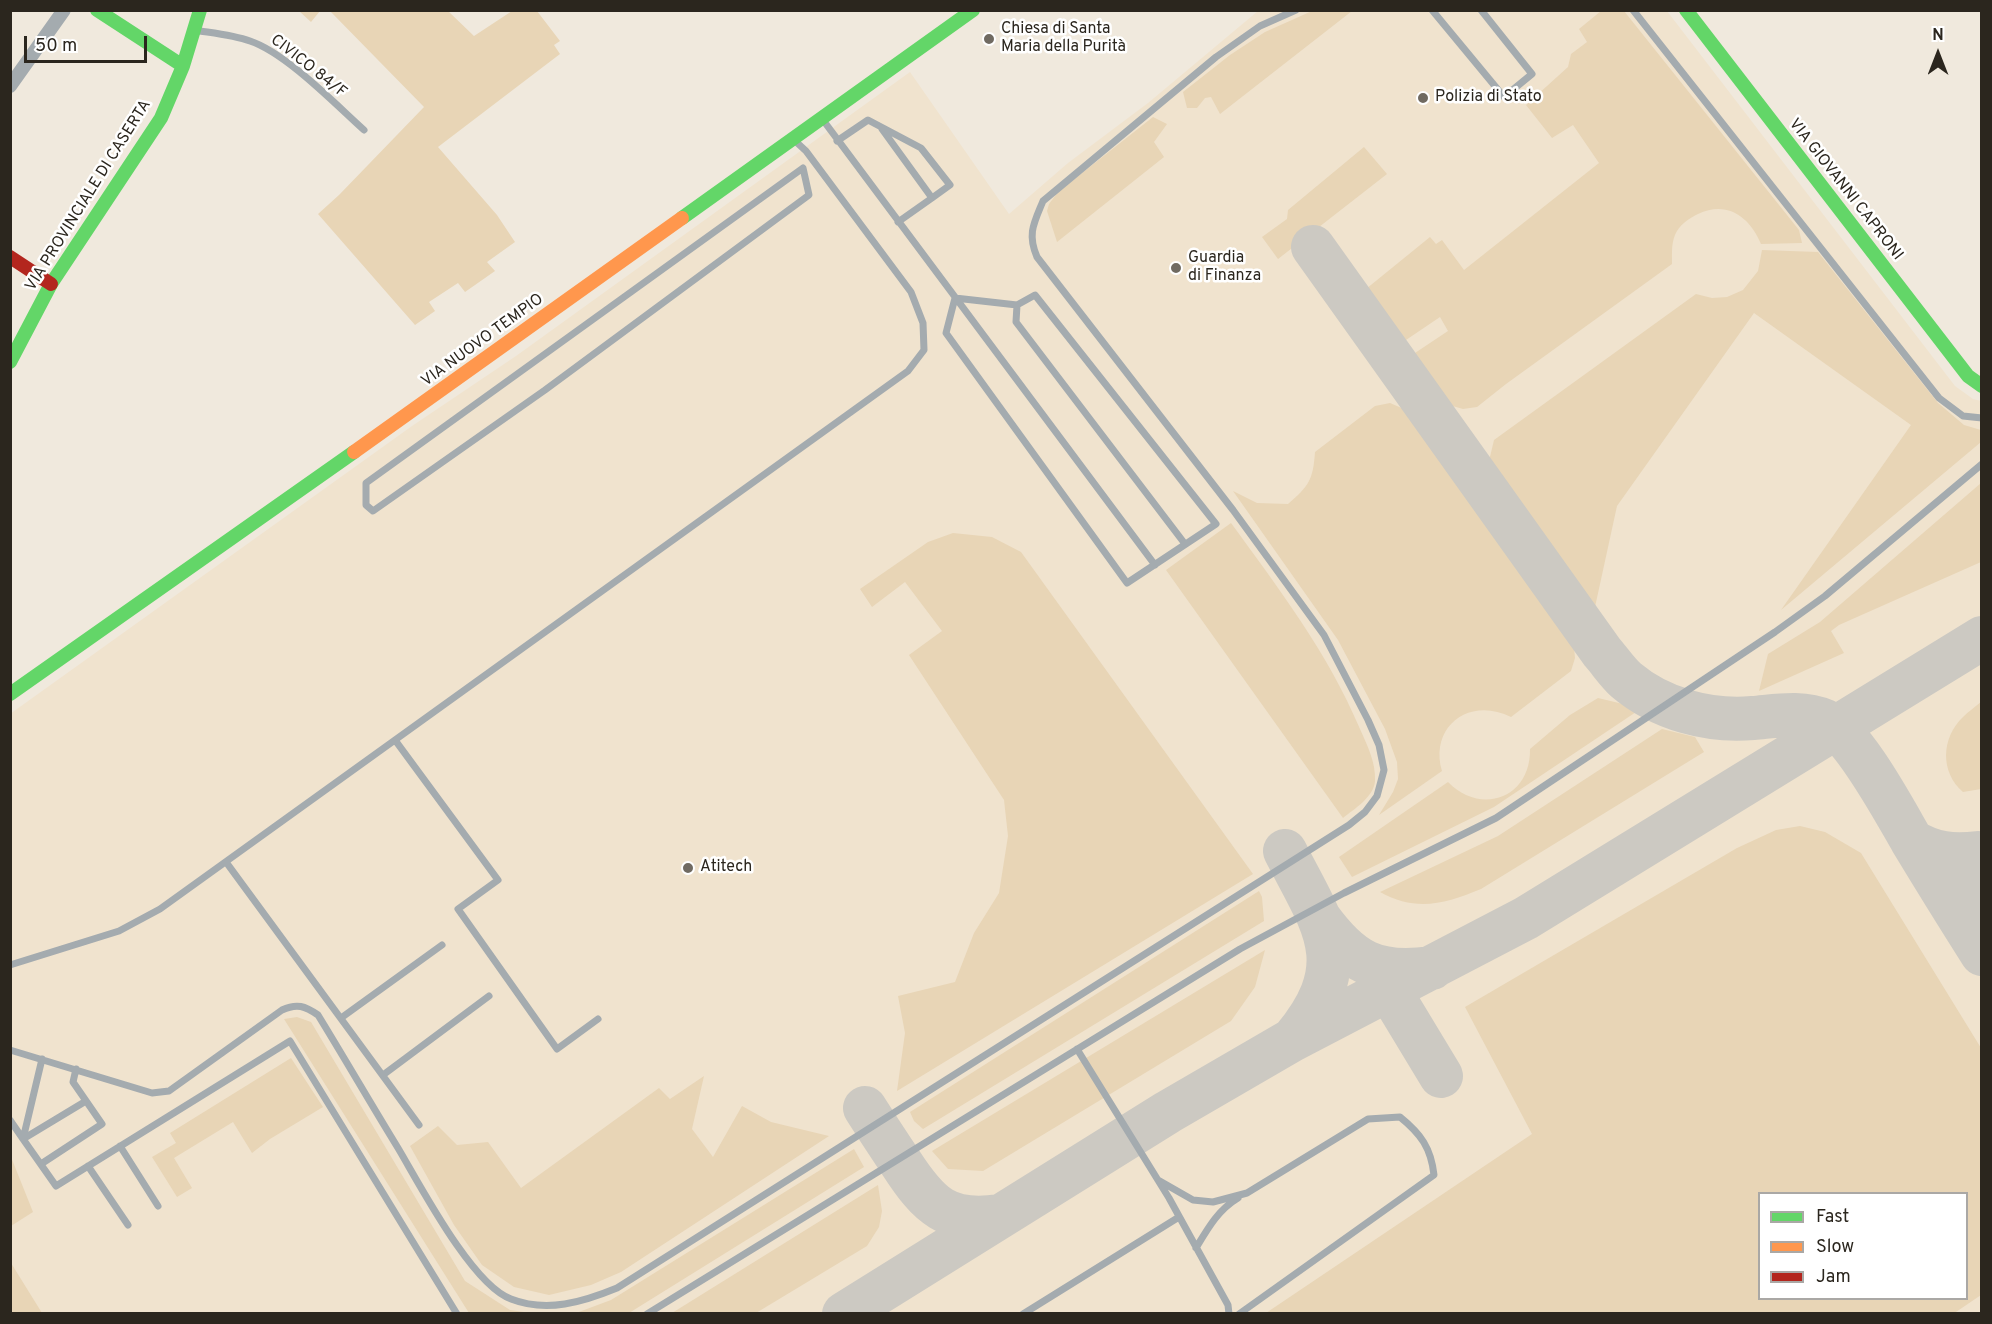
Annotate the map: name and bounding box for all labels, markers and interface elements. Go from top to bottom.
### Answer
place label: Chiesa di Santa Maria della Purità [1001,20,1126,58]
scale bar [27,24,150,62]
north arrow [1908,24,1968,84]
text: N [1932,26,1944,46]
street label: CIVICO 84/F [266,31,350,103]
marker: Chiesa di Santa Maria della Purità [982,32,996,46]
text: 50 m [35,35,77,58]
place label: Polizia di Stato [1435,88,1542,108]
marker: Polizia di Stato [1416,91,1430,105]
street label: VIA PROVINCIALE DI CASERTA [22,97,156,295]
street label: VIA GIOVANNI CAPRONI [1784,115,1906,265]
place label: Guardia di Finanza [1188,249,1261,287]
marker: Guardia di Finanza [1169,261,1183,275]
street label: VIA NUOVO TEMPIO [418,290,548,392]
place label: Atitech [700,858,752,878]
marker: Atitech [681,861,695,875]
legend [1758,1192,1968,1300]
text: Fast [1816,1206,1849,1229]
text: Slow [1816,1236,1854,1259]
text: Jam [1816,1266,1851,1289]

